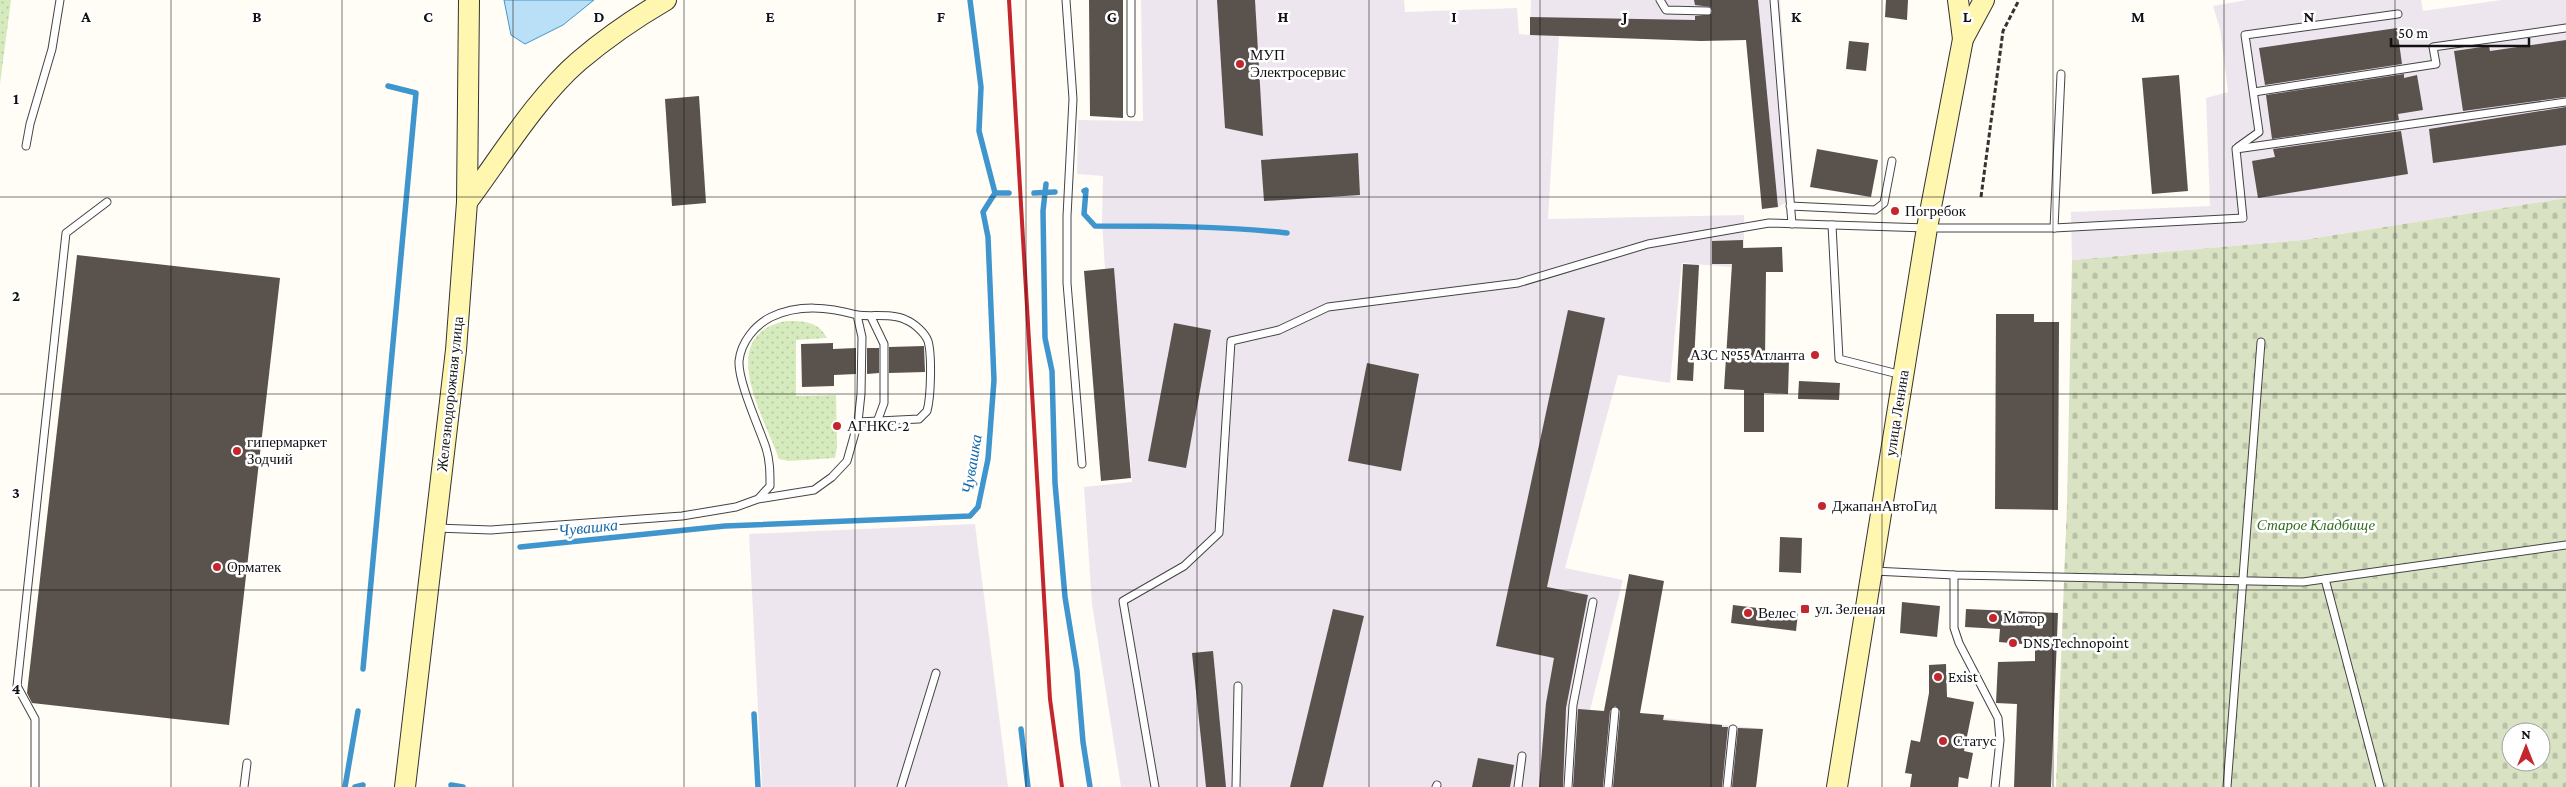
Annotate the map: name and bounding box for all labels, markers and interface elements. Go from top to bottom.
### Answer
text: A [80,8,91,25]
text: B [252,8,262,25]
text: C [423,8,433,25]
text: D [593,8,605,25]
text: E [765,8,775,25]
text: F [937,8,946,25]
text: G [1107,8,1117,25]
text: H [1278,8,1289,25]
text: I [1451,8,1457,25]
text: J [1620,8,1628,25]
text: K [1791,8,1802,25]
text: L [1963,8,1972,25]
text: M [2131,8,2145,25]
text: N [2304,8,2315,25]
scale bar [2391,15,2528,47]
text: 50 m [2398,25,2428,41]
place label: МУП Электросервис [1250,47,1346,80]
marker: МУП Электросервис [1234,58,1246,70]
text: 1 [13,90,19,107]
place label: Погребок [1905,203,1967,219]
marker: Погребок [1889,205,1901,217]
text: 2 [12,287,20,304]
street label: Железнодорожная улица [434,315,466,473]
place label: АЗС №55 Атланта [1690,347,1805,363]
marker: АЗС №55 Атланта [1809,349,1821,361]
street label: улица Ленина [1882,368,1912,457]
place label: АГНКС-2 [847,418,909,434]
marker: АГНКС-2 [831,420,843,432]
water label: Чувашка [958,433,986,495]
place label: гипермаркет Зодчий [247,434,327,467]
marker: гипермаркет Зодчий [231,445,243,457]
text: 3 [12,484,20,501]
place label: ДжапанАвтоГид [1832,498,1937,514]
marker: ДжапанАвтоГид [1816,500,1828,512]
water label: Чувашка [557,516,619,540]
park label: Старое Кладбище [2257,517,2376,533]
place label: Орматек [227,559,282,575]
marker: Орматек [211,561,223,573]
place label: ул. Зеленая [1815,601,1886,617]
marker: ул. Зеленая [1799,603,1811,615]
place label: Велес [1758,605,1796,621]
marker: Велес [1742,607,1754,619]
place label: Мотор [2003,610,2045,626]
marker: Мотор [1987,612,1999,624]
place label: DNS Technopoint [2023,635,2130,652]
marker: DNS Technopoint [2007,637,2019,649]
place label: Exist [1948,669,1979,685]
marker: Exist [1932,671,1944,683]
text: 4 [12,680,21,697]
north arrow [2501,722,2551,772]
text: N [2521,726,2531,742]
place label: Статус [1953,733,1997,749]
marker: Статус [1937,735,1949,747]

